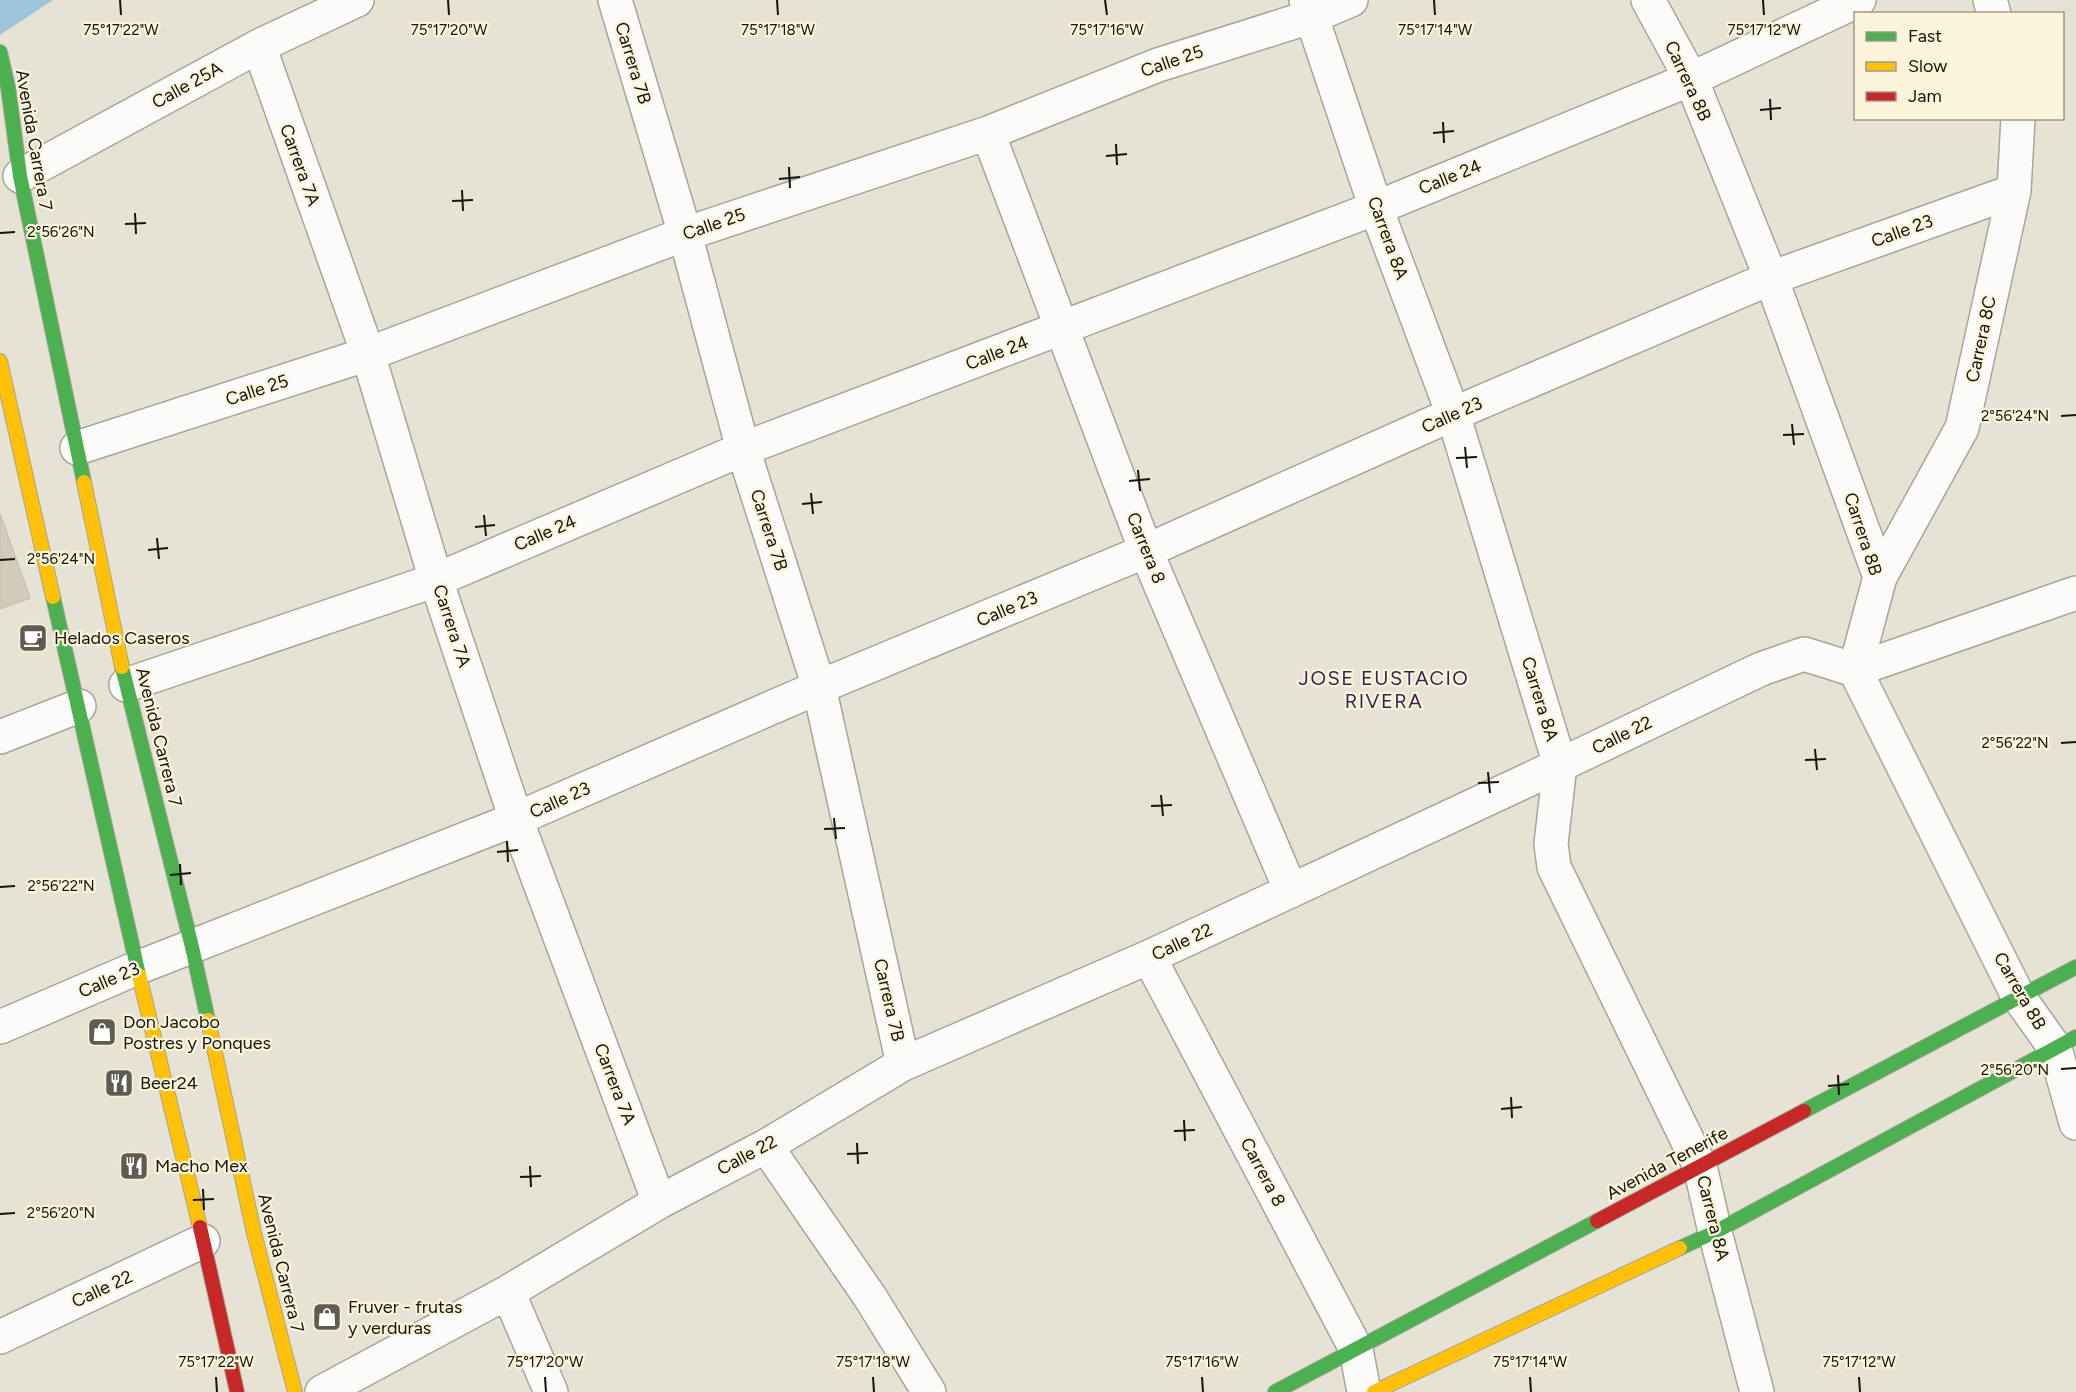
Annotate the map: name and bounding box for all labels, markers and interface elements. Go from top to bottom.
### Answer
legend [1854,12,2064,120]
street label: Carrera 7B [610,19,656,107]
text: 75°17'22"W [83,21,159,39]
text: 75°17'20"W [411,21,488,39]
text: 75°17'18"W [741,21,816,39]
text: 75°17'16"W [1070,21,1144,39]
text: 75°17'14"W [1398,21,1473,39]
text: 75°17'12"W [1727,21,1801,39]
text: Fast [1908,25,1942,47]
street label: Carrera 8B [1660,37,1716,125]
street label: Calle 25 [1138,40,1206,82]
text: Slow [1908,55,1947,77]
street label: Calle 25A [148,57,226,113]
street label: Avenida Carrera 7 [11,68,57,213]
text: Jam [1908,85,1942,107]
street label: Carrera 7A [275,121,325,209]
street label: Calle 24 [1415,155,1485,199]
street label: Carrera 8A [1363,193,1413,283]
street label: Calle 25 [680,203,748,245]
street label: Calle 23 [1868,210,1936,252]
text: 2°56'26"N [27,223,95,241]
street label: Carrera 8C [1961,294,2001,384]
street label: Calle 24 [962,331,1032,375]
street label: Calle 25 [223,370,291,410]
street label: Calle 23 [1418,392,1486,438]
text: 2°56'24"N [1981,407,2049,425]
street label: Carrera 7B [745,486,793,574]
street label: Carrera 8B [1839,490,1887,578]
street label: Carrera 8 [1122,509,1170,587]
street label: Calle 24 [511,510,579,556]
text: 2°56'24"N [27,550,95,568]
street label: Carrera 7A [428,582,476,670]
street label: Calle 23 [973,586,1041,632]
cafe icon: Helados Caseros [17,622,49,654]
place label: Helados Caseros [54,627,190,649]
street label: Carrera 8A [1517,654,1563,744]
street label: Avenida Carrera 7 [131,665,187,809]
district label: JOSE EUSTACIO RIVERA [1299,666,1469,713]
street label: Calle 22 [1588,711,1656,759]
text: 2°56'22"N [1981,734,2049,752]
street label: Calle 23 [526,777,594,823]
text: 2°56'22"N [27,877,95,895]
street label: Calle 22 [1148,918,1216,966]
street label: Carrera 8B [1989,948,2051,1034]
street label: Carrera 7B [869,956,909,1044]
street label: Calle 23 [75,957,143,1003]
place label: Don Jacobo Postres y Ponques [123,1011,271,1054]
shop icon: Don Jacobo Postres y Ponques [86,1016,118,1048]
street label: Carrera 7A [589,1040,641,1128]
text: 2°56'20"N [1981,1061,2049,1079]
restaurant icon: Beer24 [103,1067,135,1099]
place label: Beer24 [140,1072,198,1094]
street label: Avenida Tenerife [1602,1122,1732,1204]
street label: Calle 22 [713,1130,781,1180]
street label: Carrera 8 [1236,1134,1290,1210]
restaurant icon: Macho Mex [118,1150,150,1182]
place label: Macho Mex [155,1155,248,1177]
street label: Carrera 8A [1692,1173,1734,1263]
street label: Avenida Carrera 7 [253,1191,309,1335]
text: 2°56'20"N [27,1204,95,1222]
street label: Calle 22 [68,1265,136,1313]
place label: Fruver - frutas y verduras [348,1296,462,1339]
shop icon: Fruver - frutas y verduras [311,1301,343,1333]
text: 75°17'22"W [178,1353,254,1371]
text: 75°17'20"W [507,1353,584,1371]
text: 75°17'18"W [836,1353,911,1371]
text: 75°17'16"W [1165,1353,1239,1371]
text: 75°17'14"W [1493,1353,1568,1371]
text: 75°17'12"W [1822,1353,1896,1371]

